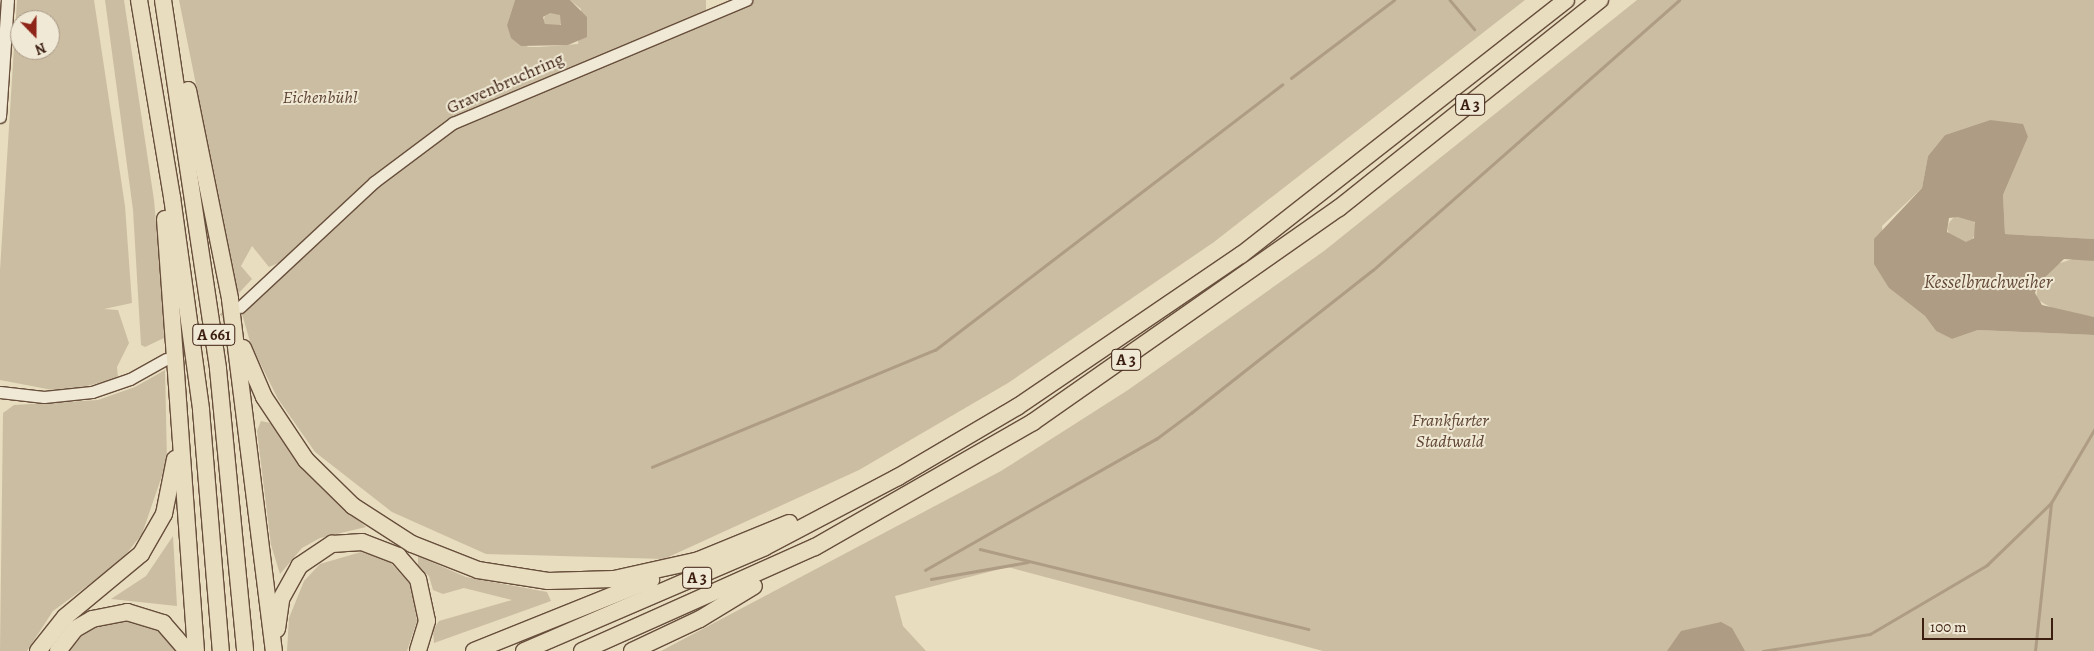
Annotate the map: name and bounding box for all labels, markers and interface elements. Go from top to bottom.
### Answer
north arrow [10,10,60,60]
text: N [32,38,49,59]
street label: Gravenbruchring [443,48,567,118]
park label: Eichenbühl [282,86,358,108]
road number: A 3 [1455,92,1485,118]
water label: Kesselbruchweiher [1924,272,2052,294]
road number: A 661 [192,322,236,348]
road number: A 3 [1111,346,1141,374]
park label: Frankfurter Stadtwald [1411,410,1489,452]
road number: A 3 [682,564,712,592]
scale bar [1924,608,2055,640]
text: 100 m [1930,617,1967,637]

